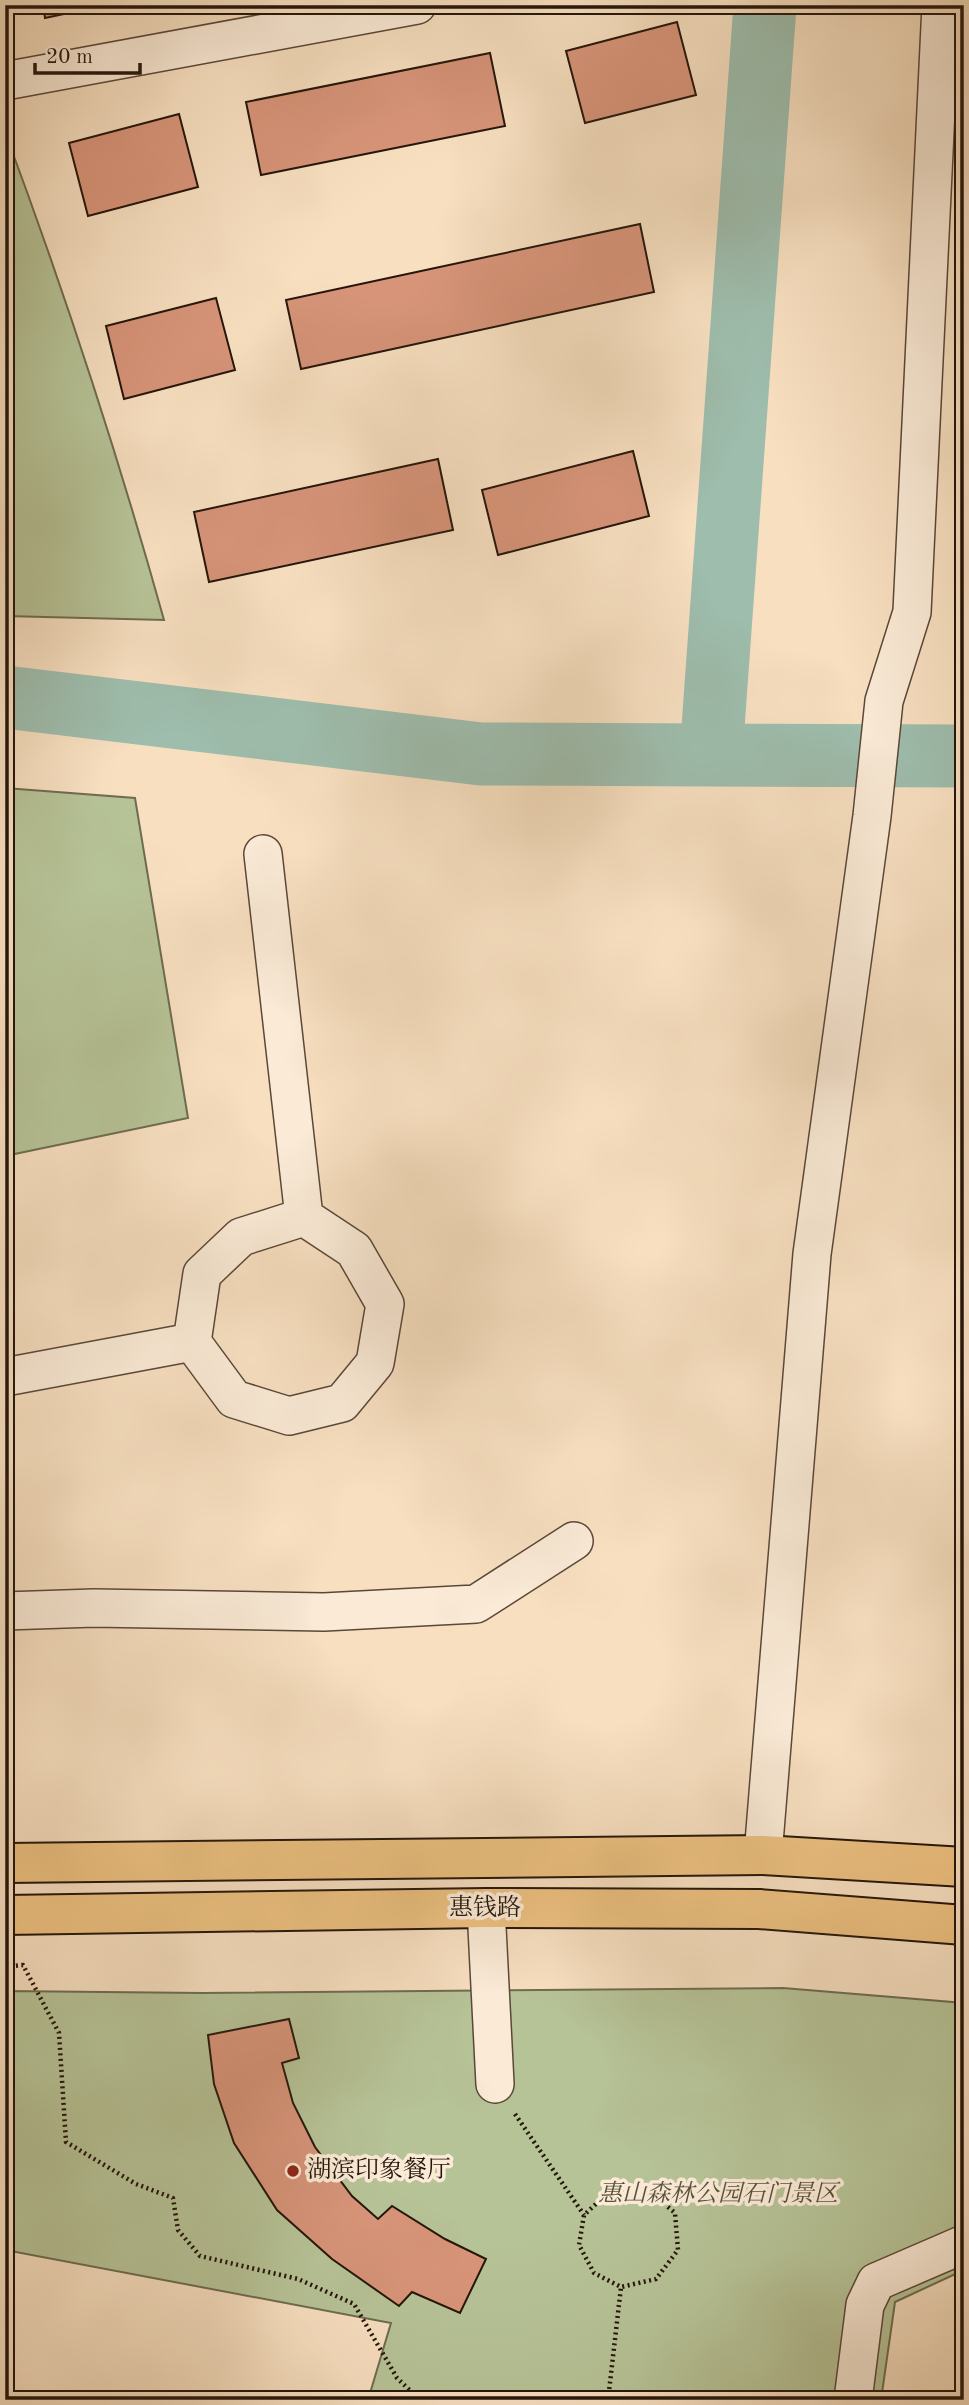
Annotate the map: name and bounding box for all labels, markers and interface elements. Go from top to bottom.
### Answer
scale bar [35,32,140,76]
text: 20 m [46,47,93,68]
street label: 惠钱路 [449,1894,521,1921]
place label: 湖滨印象餐厅 [307,2156,451,2183]
marker: 湖滨印象餐厅 [285,2163,301,2179]
park label: 惠山森林公园石门景区 [598,2180,841,2207]

